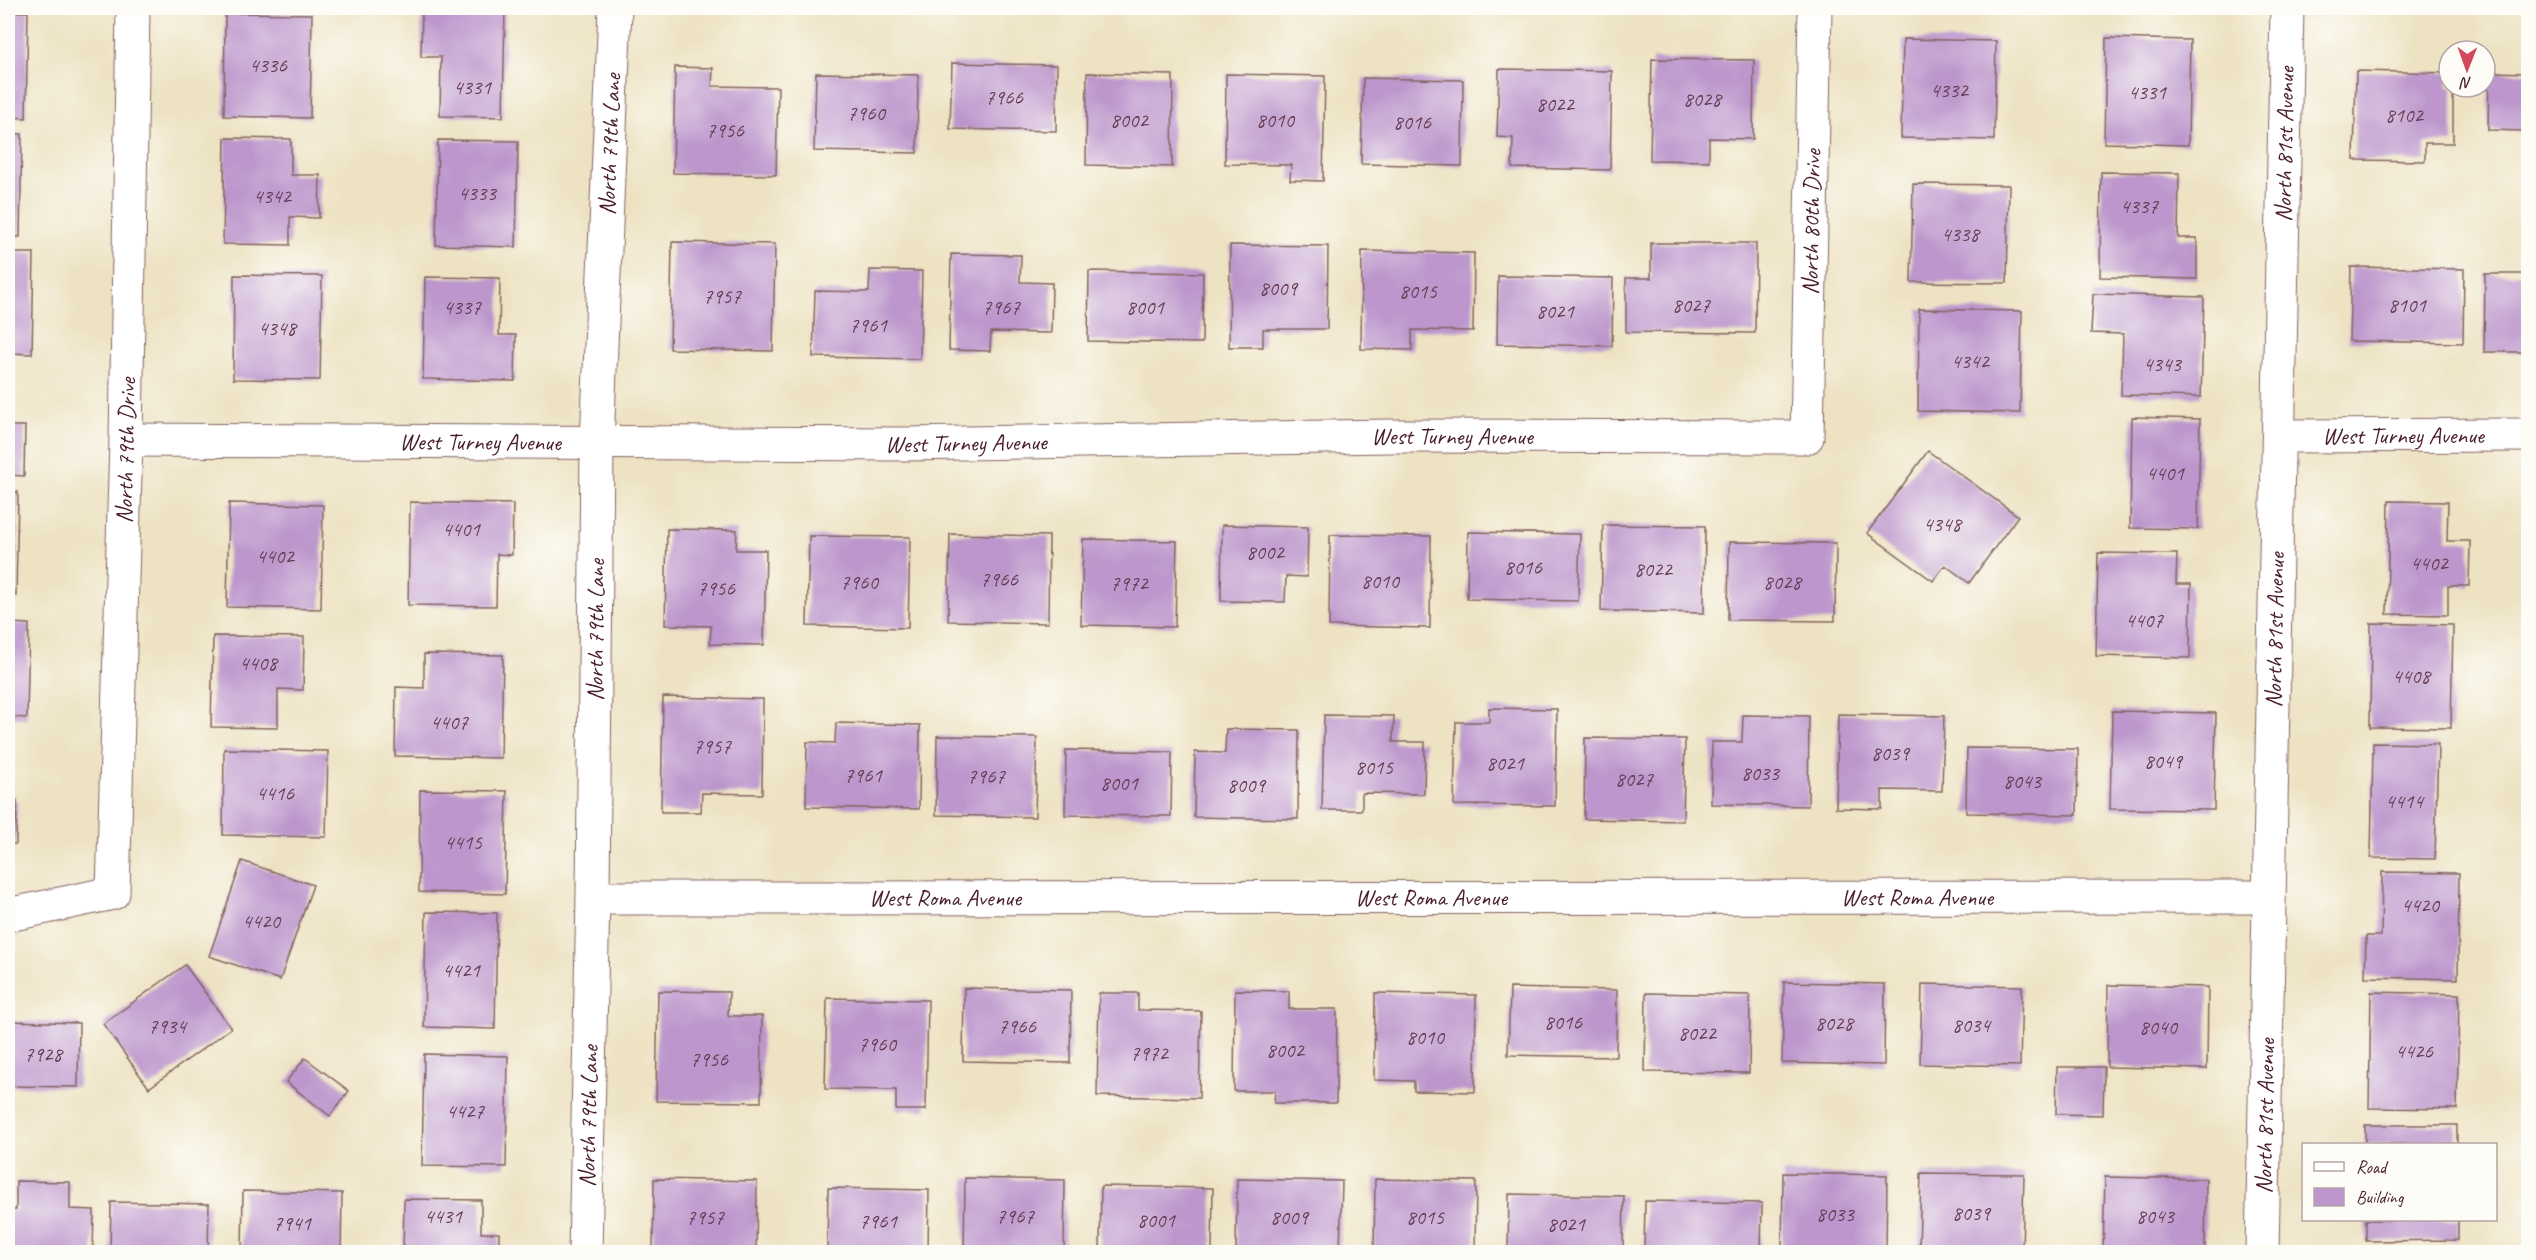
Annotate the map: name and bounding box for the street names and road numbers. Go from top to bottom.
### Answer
street label: North 81st Avenue [2268,64,2301,222]
street label: North 79th Lane [591,71,627,216]
street label: North 80th Drive [1795,147,1827,295]
street label: North 79th Drive [109,375,142,524]
street label: West Turney Avenue [2322,420,2486,451]
street label: West Turney Avenue [1371,421,1535,451]
street label: West Turney Avenue [399,426,563,457]
street label: West Turney Avenue [885,427,1049,459]
street label: North 81st Avenue [2258,550,2291,708]
street label: North 79th Lane [580,557,611,701]
street label: West Roma Avenue [1355,882,1509,913]
street label: West Roma Avenue [1841,882,1995,912]
street label: West Roma Avenue [869,883,1023,913]
street label: North 81st Avenue [2248,1036,2281,1194]
street label: North 79th Lane [571,1043,605,1187]

